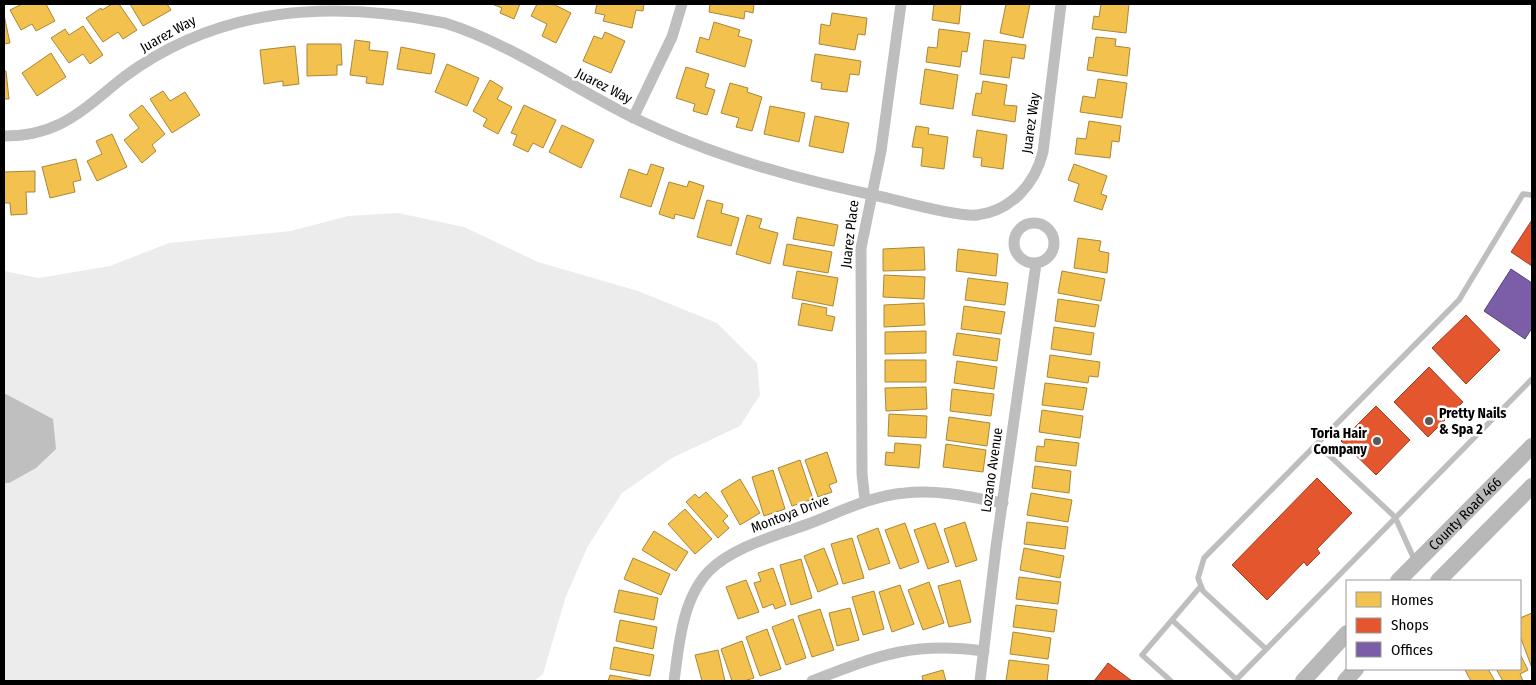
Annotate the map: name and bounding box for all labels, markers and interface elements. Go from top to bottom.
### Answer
street label: Juarez Way [137,11,199,56]
street label: Juarez Way [573,65,636,108]
street label: Juarez Way [1018,91,1044,154]
street label: Juarez Place [837,199,863,269]
place label: Pretty Nails & Spa 2 [1439,405,1506,438]
marker: Pretty Nails & Spa 2 [1423,415,1435,427]
place label: Toria Hair Company [1311,425,1368,458]
street label: Lozano Avenue [978,426,1006,514]
marker: Toria Hair Company [1371,435,1383,447]
street label: County Road 466 [1425,473,1505,554]
street label: Montoya Drive [749,491,831,537]
legend [1346,580,1521,670]
text: Homes [1391,591,1433,609]
text: Shops [1391,616,1429,634]
text: Offices [1391,641,1433,659]

